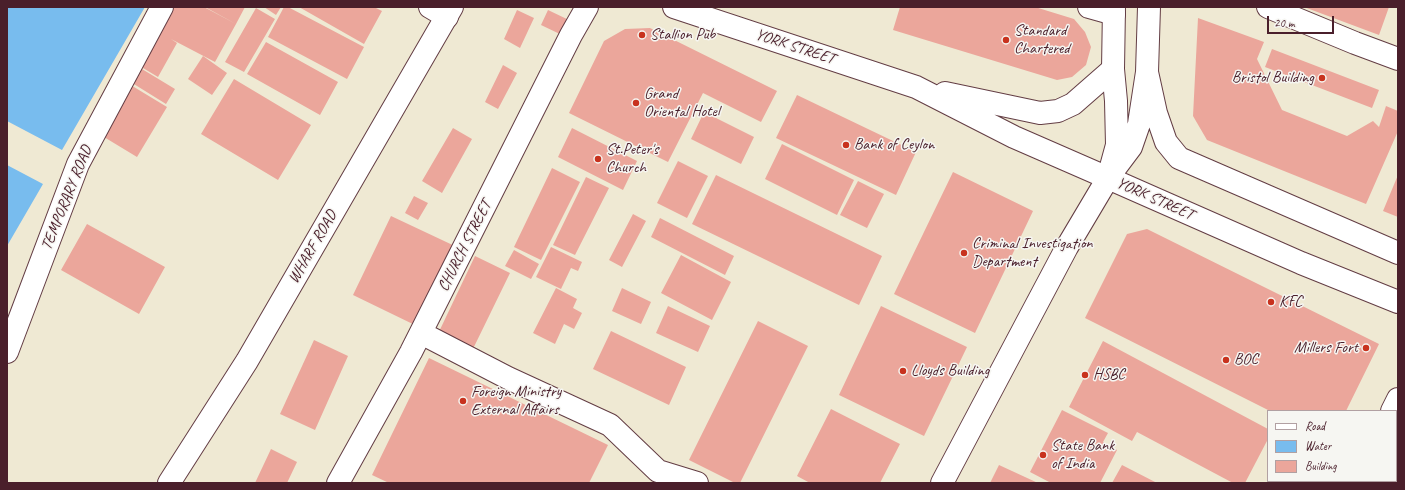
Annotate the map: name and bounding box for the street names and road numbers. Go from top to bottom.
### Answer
street label: YORK STREET [753,25,837,69]
street label: TEMPORARY ROAD [37,143,97,253]
street label: YORK STREET [1113,173,1197,225]
street label: CHURCH STREET [434,197,496,295]
street label: WHARF ROAD [284,207,342,287]

